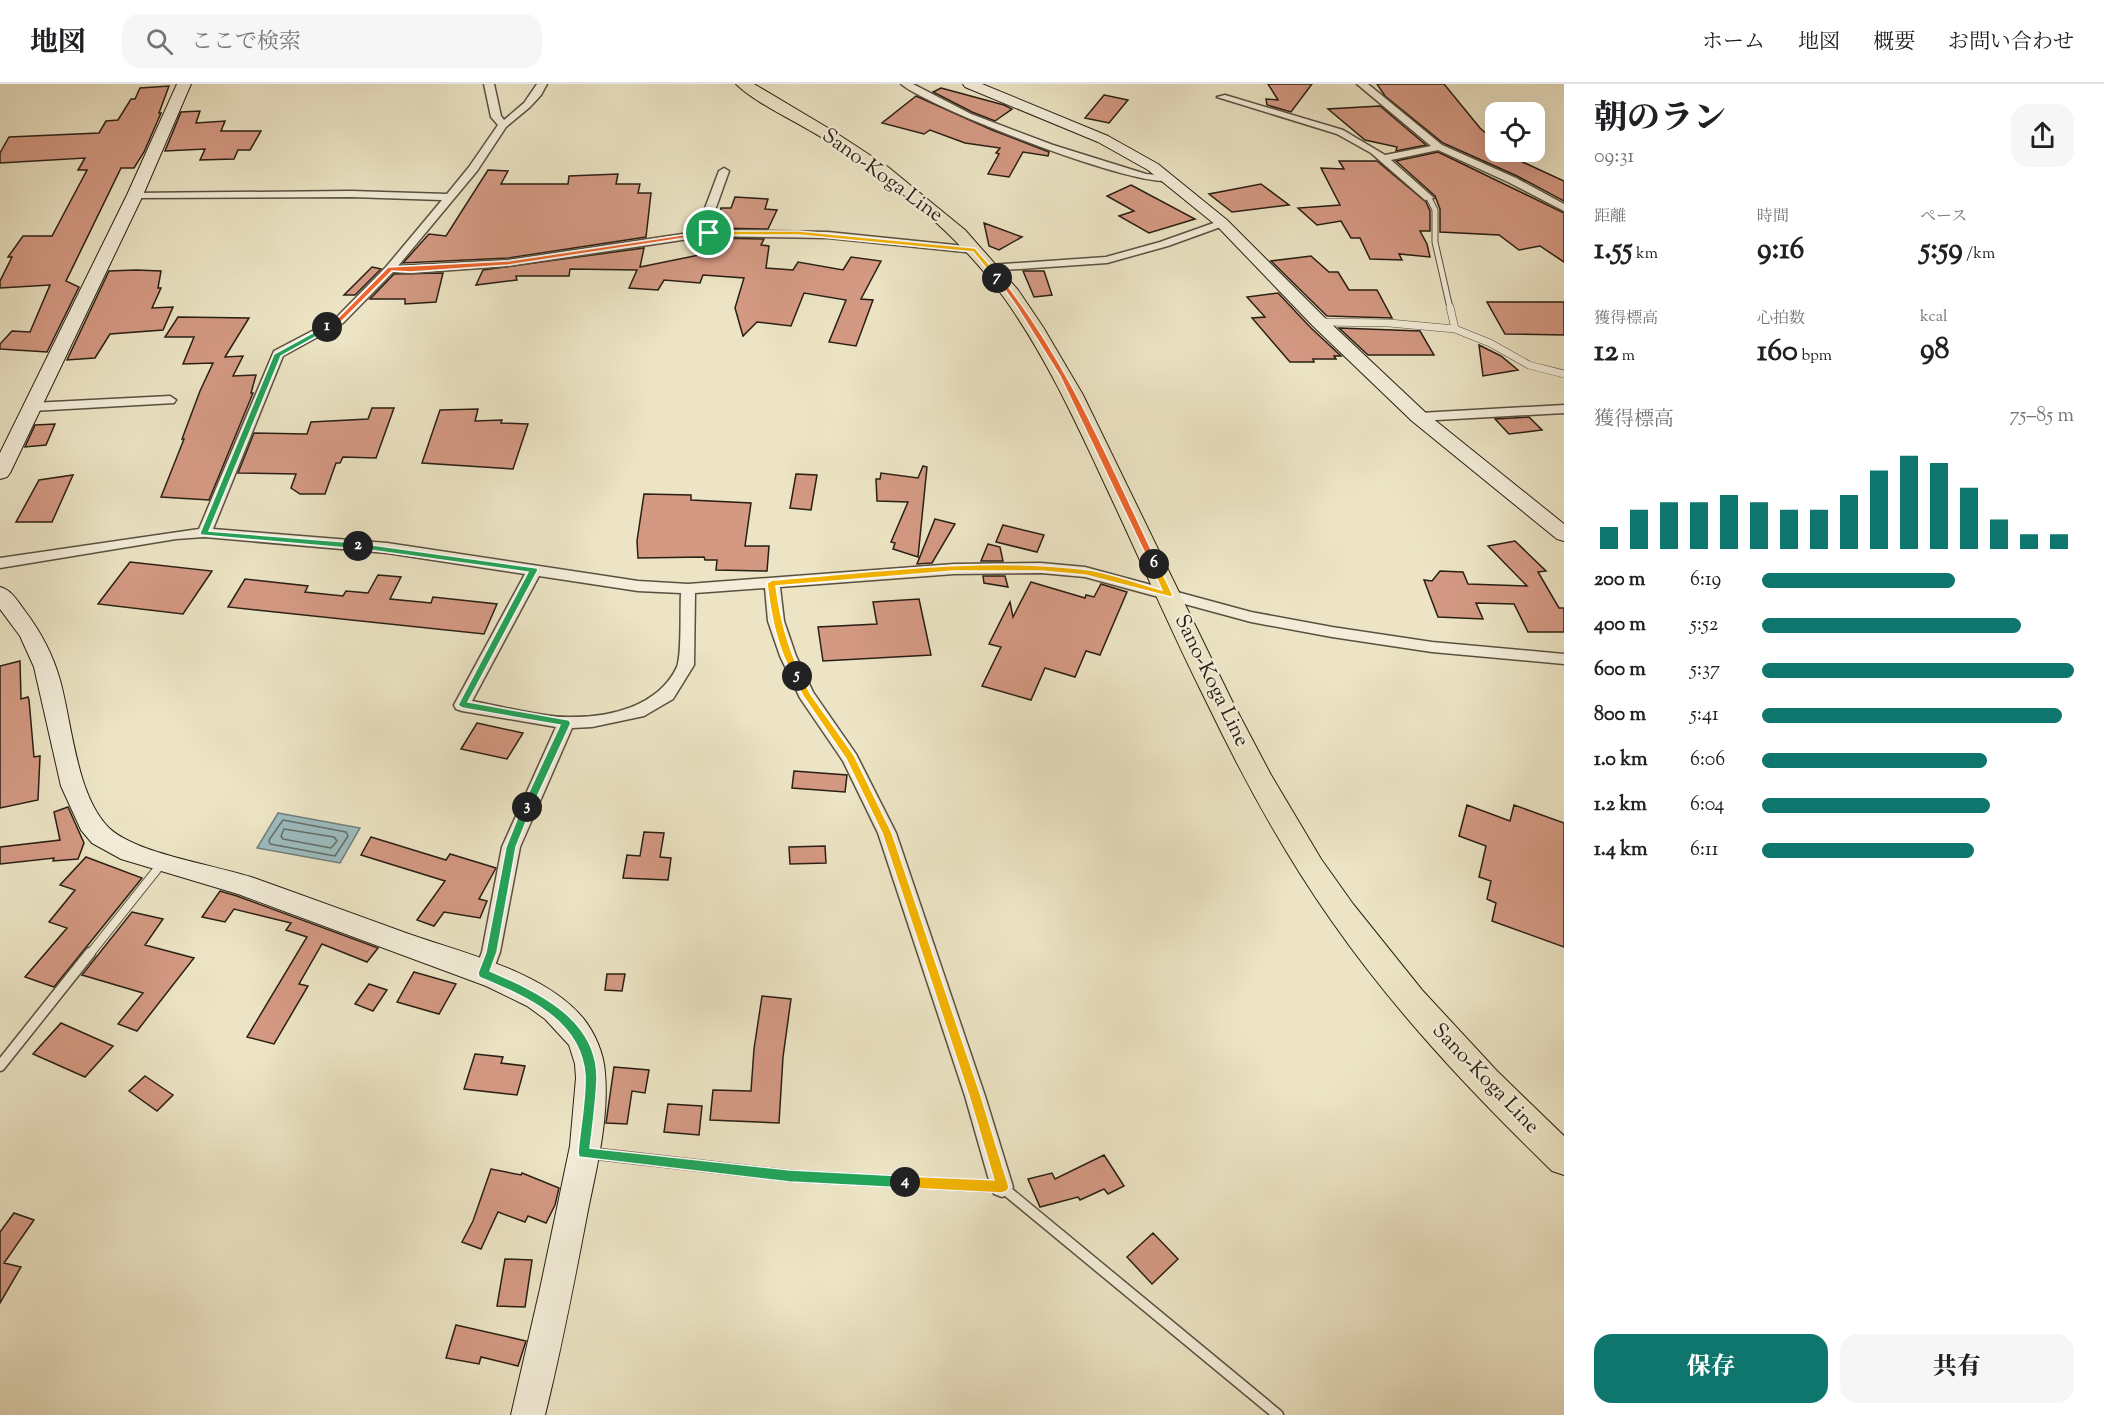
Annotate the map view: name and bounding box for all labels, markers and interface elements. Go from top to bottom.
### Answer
search box [122,14,542,68]
text: 地図 [30,24,86,64]
icon: search [143,25,176,58]
text: ここで検索 [191,27,301,59]
text: ホーム [1702,28,1765,58]
text: 地図 [1798,28,1840,58]
text: 概要 [1873,28,1915,58]
text: お問い合わせ [1948,28,2074,58]
text: 朝のラン [1594,96,1726,144]
map controls [1485,102,1545,162]
button: locate [1485,102,1545,162]
button: share [2011,104,2074,167]
street label: Sano-Koga Line [815,122,949,230]
text: 09:31 [1594,143,1634,172]
text: 距離 [1594,206,1626,229]
text: 時間 [1757,206,1789,229]
text: ペース [1920,206,1967,229]
pin [683,207,734,258]
icon: arrive [692,216,725,249]
text: 1.55 [1594,229,1633,272]
text: 9:16 [1757,229,1805,272]
text: 5:59 [1920,229,1963,272]
text: km [1633,243,1658,266]
text: /km [1963,243,1995,266]
pin: 7 [982,263,1012,293]
text: 7 [993,266,1001,289]
text: kcal [1920,306,1948,329]
text: 獲得標高 [1594,308,1658,331]
text: 心拍数 [1757,308,1805,331]
pin: 1 [312,312,342,342]
text: 1 [324,315,330,338]
text: 98 [1920,329,1950,372]
text: 12 [1594,331,1618,374]
text: 160 [1757,331,1798,374]
text: m [1618,345,1635,368]
text: bpm [1798,345,1832,368]
text: 75–85 m [2010,402,2074,431]
text: 獲得標高 [1594,406,1674,435]
pin: 2 [343,531,373,561]
text: 2 [354,534,362,557]
pin: 6 [1139,549,1169,579]
text: 6 [1150,552,1158,575]
text: 200 m [1594,566,1645,595]
text: 6:19 [1690,566,1721,595]
street label: Sano-Koga Line [1166,610,1256,752]
text: 400 m [1594,611,1646,640]
text: 5:52 [1690,611,1718,640]
text: 600 m [1594,656,1646,685]
text: 5:37 [1690,656,1720,685]
pin: 5 [782,661,812,691]
text: 5 [794,664,800,687]
text: 800 m [1594,701,1646,730]
text: 5:41 [1690,701,1719,730]
text: 1.0 km [1594,746,1648,775]
text: 6:06 [1690,746,1725,775]
text: 1.2 km [1594,791,1647,820]
text: 6:04 [1690,791,1724,820]
pin: 3 [512,792,542,822]
text: 3 [524,795,530,818]
text: 1.4 km [1594,836,1648,865]
text: 6:11 [1690,836,1719,865]
street label: Sano-Koga Line [1424,1017,1546,1141]
pin: 4 [890,1167,920,1197]
text: 4 [901,1170,909,1193]
button: 保存 [1594,1334,1828,1403]
button: 共有 [1840,1334,2074,1403]

